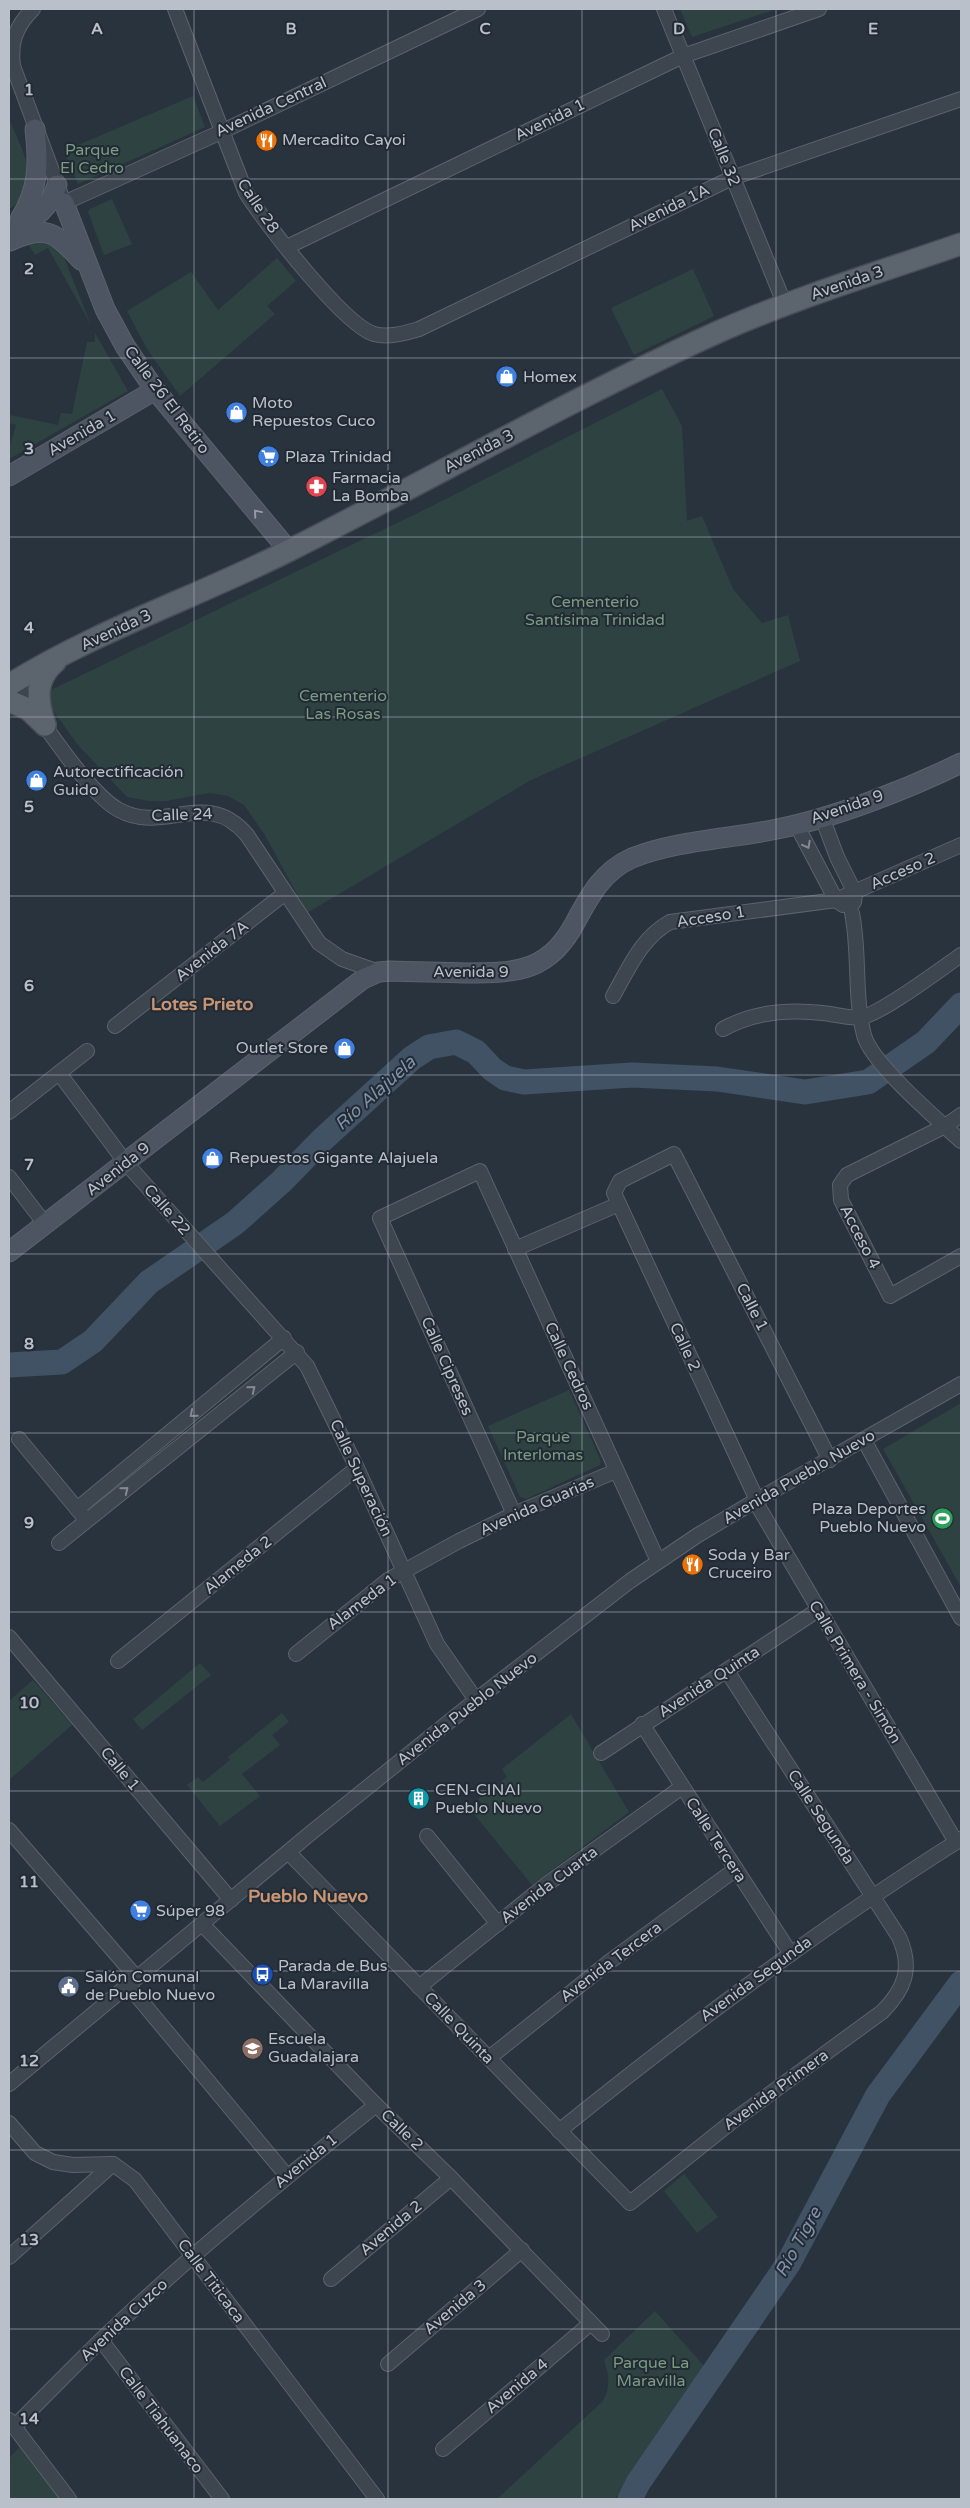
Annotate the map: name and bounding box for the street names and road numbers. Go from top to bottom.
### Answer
street label: Avenida Central [212,72,330,142]
street label: Avenida 1 [512,94,588,146]
street label: Calle 32 [703,125,745,189]
street label: Calle 28 [233,175,283,237]
street label: Avenida 1A [625,180,713,236]
street label: Avenida 3 [808,261,886,305]
street label: Calle 26 El Retiro [120,342,214,458]
street label: Avenida 1 [44,405,120,461]
street label: Avenida 3 [441,425,517,477]
street label: Avenida 3 [77,605,155,655]
street label: Avenida 9 [808,785,886,829]
street label: Calle 24 [151,804,213,826]
street label: Acceso 2 [867,848,939,894]
street label: Acceso 1 [675,902,747,932]
street label: Avenida 7A [171,916,253,986]
street label: Avenida 9 [433,962,509,982]
street label: Avenida 9 [82,1138,154,1200]
street label: Calle 22 [139,1180,195,1240]
street label: Acceso 4 [835,1202,885,1272]
street label: Calle 1 [731,1280,773,1334]
street label: Calle Cipreses [416,1314,478,1418]
street label: Calle Cedros [540,1319,598,1413]
street label: Calle 2 [665,1320,705,1374]
street label: Calle Superación [325,1416,397,1540]
street label: Avenida Pueblo Nuevo [719,1425,879,1529]
street label: Avenida Guarias [477,1472,597,1540]
street label: Alameda 2 [200,1531,276,1599]
street label: Alameda 1 [323,1569,401,1635]
street label: Calle Primera - Simón [804,1597,906,1747]
street label: Avenida Quinta [654,1642,764,1722]
street label: Avenida Pueblo Nuevo [393,1648,541,1770]
street label: Calle 1 [96,1743,144,1795]
street label: Calle Segunda [783,1766,859,1868]
street label: Calle Tercera [681,1794,751,1886]
street label: Avenida Cuarta [496,1842,602,1928]
street label: Avenida Tercera [556,1917,666,2007]
street label: Avenida Segunda [696,1932,816,2026]
street label: Calle Quinta [420,1988,498,2068]
street label: Avenida Primera [719,2045,833,2135]
street label: Calle 2 [377,2105,427,2155]
street label: Avenida 1 [270,2129,342,2193]
street label: Avenida 2 [356,2196,426,2260]
street label: Calle Titicaca [173,2235,249,2327]
street label: Avenida Cuzco [76,2274,172,2366]
street label: Avenida 3 [420,2275,490,2339]
street label: Avenida 4 [482,2354,552,2418]
street label: Calle Tiahuanaco [114,2362,208,2478]

